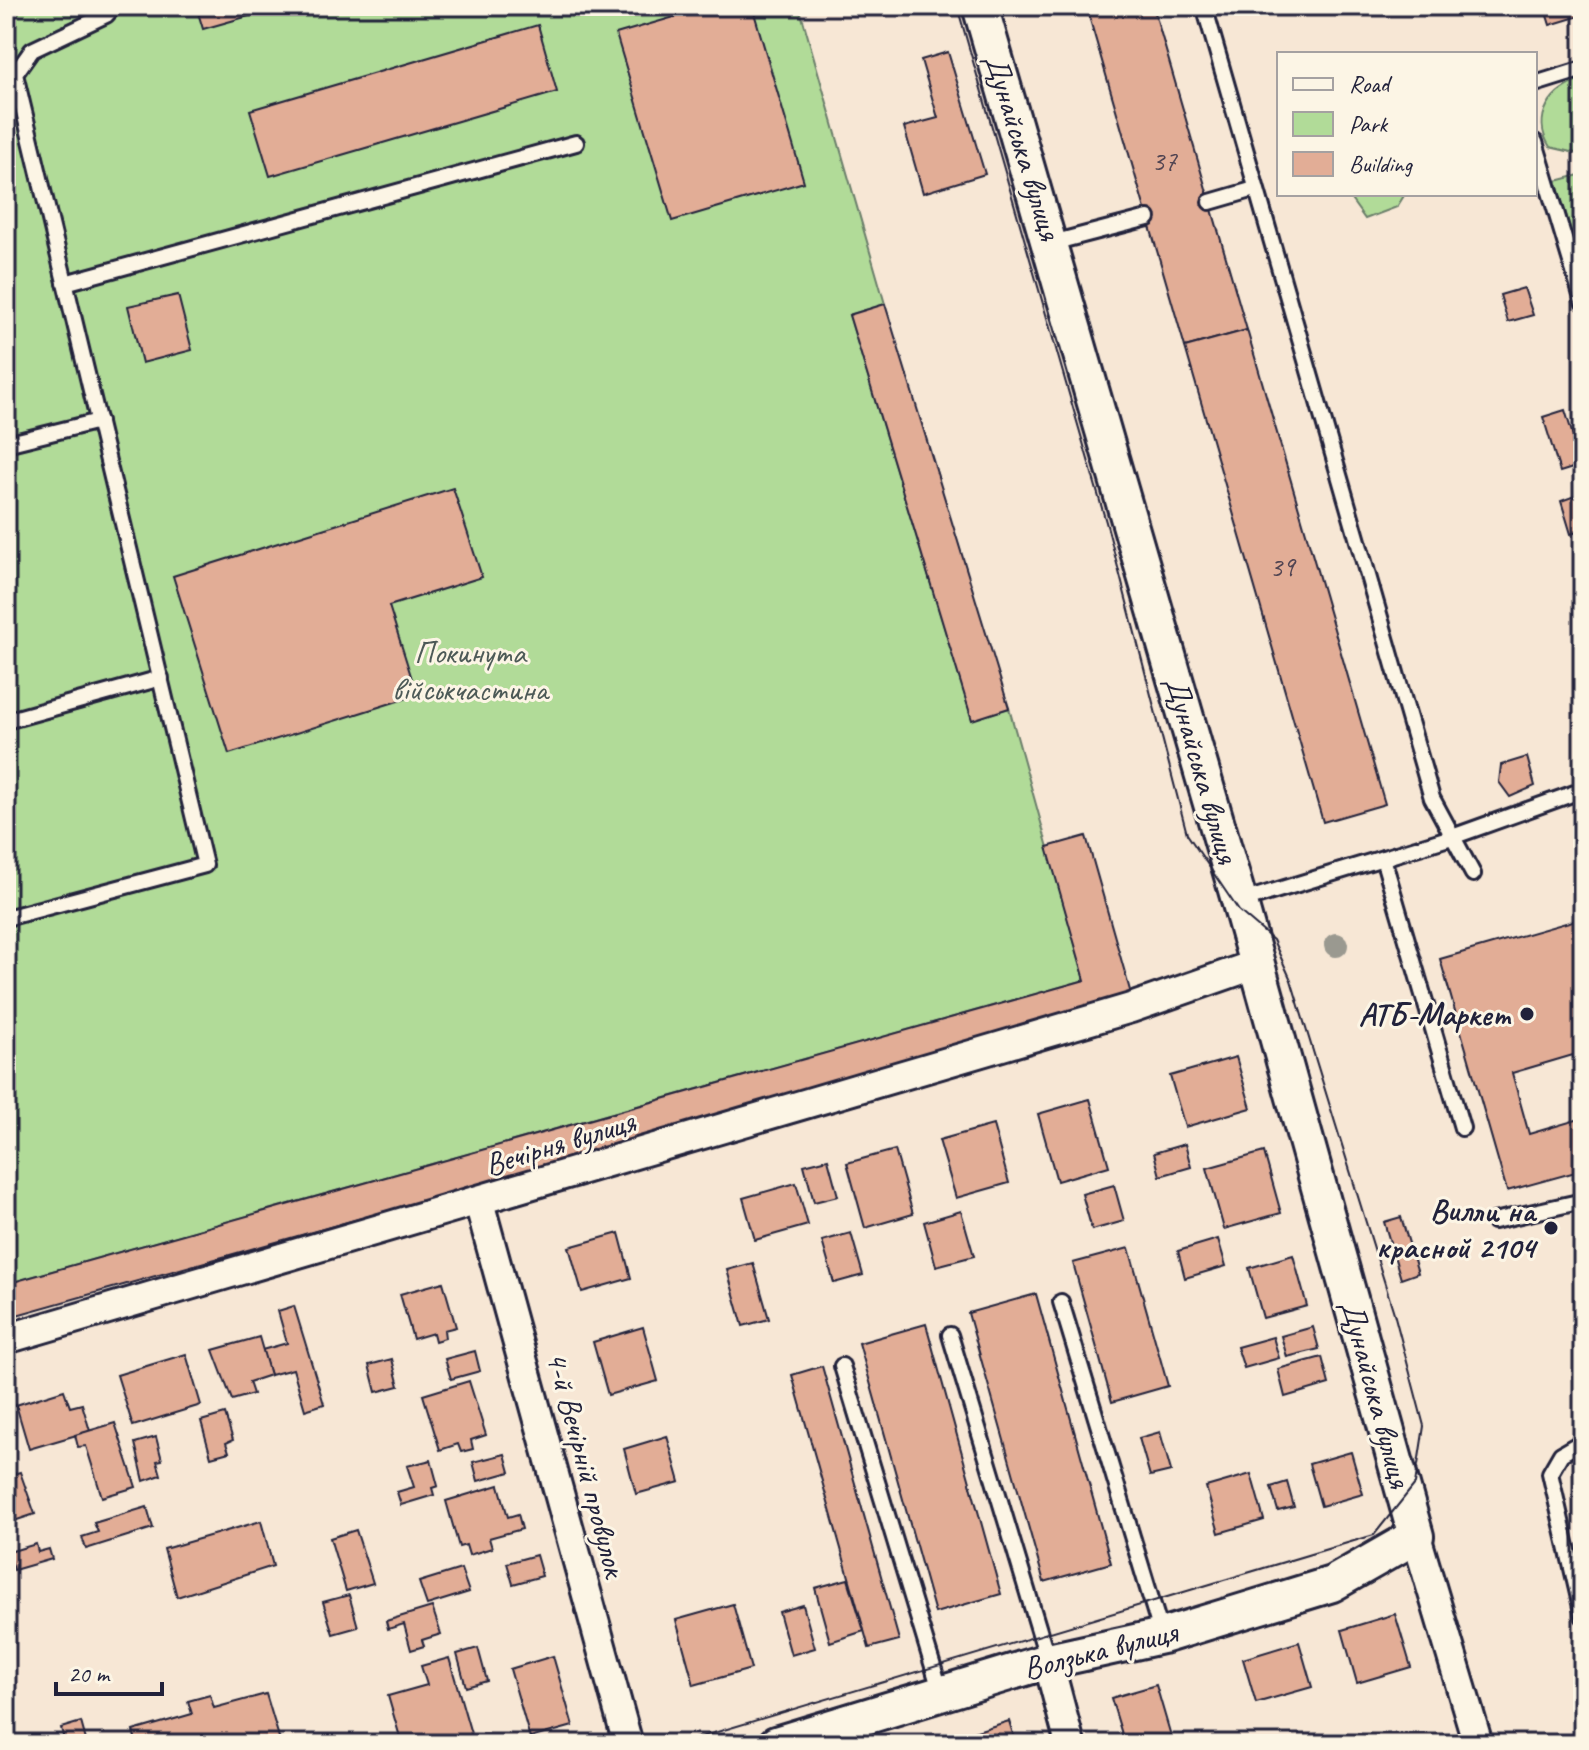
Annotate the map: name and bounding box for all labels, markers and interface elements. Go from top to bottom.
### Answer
street label: Дунайська вулиця [975,49,1071,246]
legend [1277,52,1537,196]
text: Road [1349,69,1393,99]
text: Park [1349,109,1389,139]
house number: 37 [1151,143,1178,178]
text: Building [1349,149,1414,179]
house number: 39 [1269,549,1297,584]
park label: Покинута військчастина [392,632,551,710]
street label: Дунайська вулиця [1156,672,1249,870]
place label: АТБ-Маркет [1359,994,1512,1035]
marker: АТБ-Маркет [1518,1005,1536,1023]
street label: Вечірня вулиця [480,1100,641,1185]
place label: Вилли на красной 2104 [1376,1190,1539,1268]
marker: Вилли на красной 2104 [1542,1219,1560,1237]
street label: Дунайська вулиця [1331,1296,1421,1494]
street label: 4-й Вечірній провулок [536,1347,636,1583]
street label: Волзька вулиця [1019,1611,1183,1689]
scale bar [56,1646,162,1696]
text: 20 m [68,1659,111,1689]

